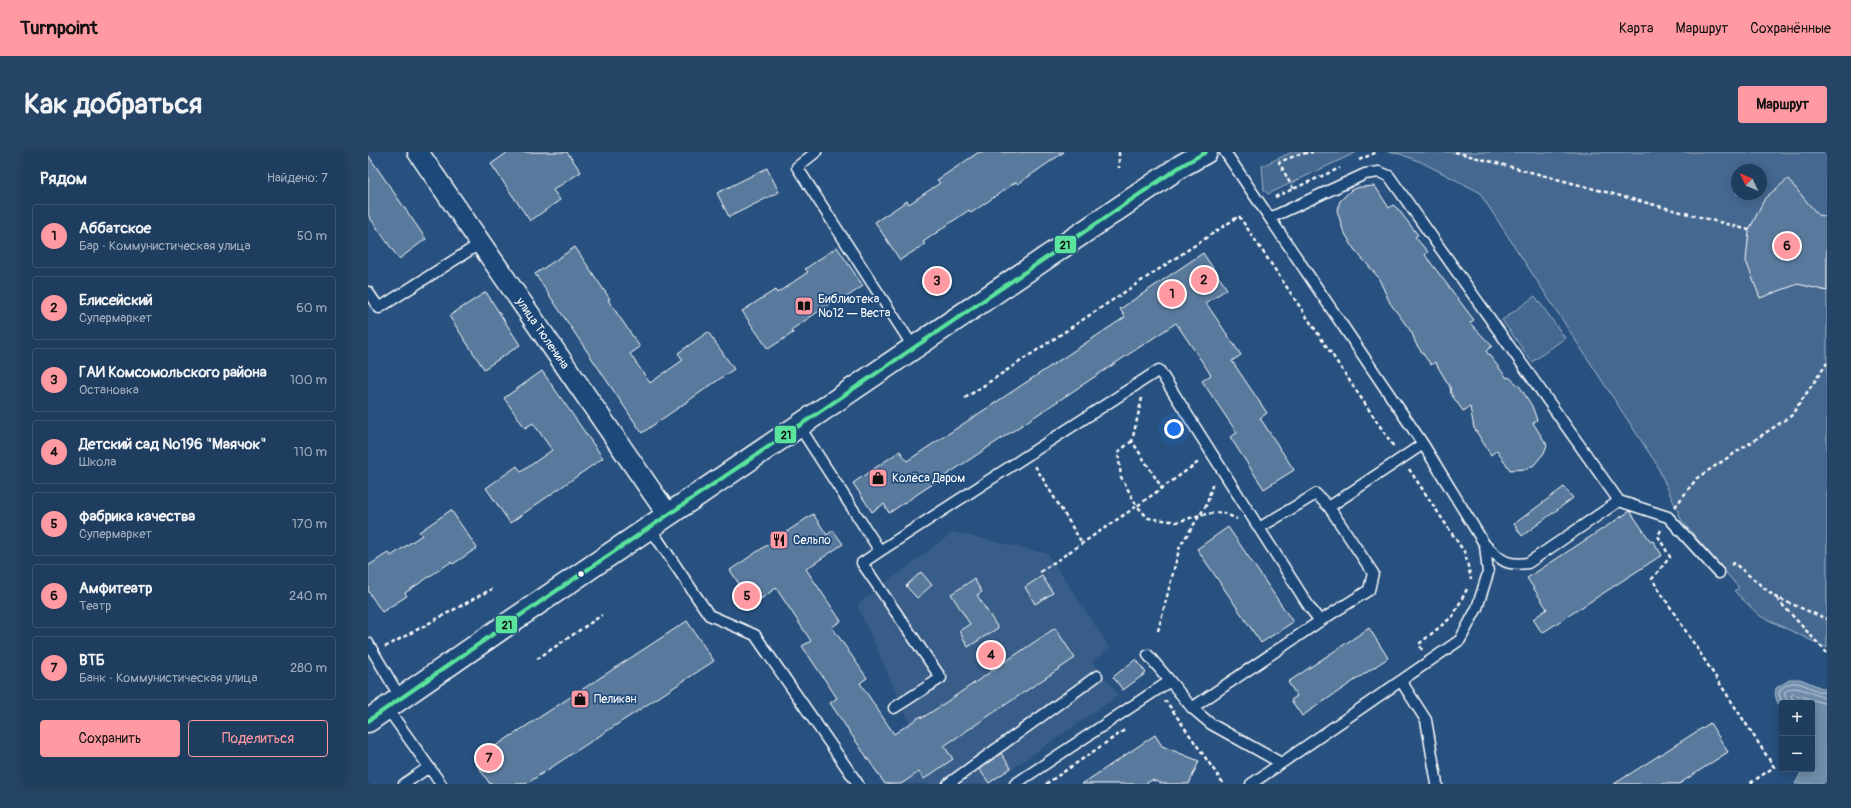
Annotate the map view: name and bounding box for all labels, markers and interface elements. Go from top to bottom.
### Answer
text: Turnpoint [20,16,98,40]
text: Карта [1619,20,1654,37]
text: Маршрут [1676,20,1728,37]
text: Сохранённые [1750,20,1831,37]
button: Маршрут [1738,86,1827,123]
text: Как добраться [24,87,202,122]
north arrow [1731,164,1767,200]
text: Рядом [40,168,87,189]
text: Найдено: 7 [267,170,328,186]
text: Аббатское [79,219,151,238]
text: 1 [51,228,57,244]
text: 50 m [297,228,327,244]
pin: 6 [1774,231,1800,261]
line badge: 21 [1054,235,1077,254]
text: Бар · Коммунистическая улица [79,238,251,254]
text: 21 [1060,239,1070,252]
pin: 2 [1191,265,1217,295]
pin: 3 [924,266,950,296]
pin: 1 [1159,279,1185,309]
text: Елисейский [79,291,153,310]
place label: Библиотека №12 — Веста [818,292,891,321]
street label: улица Тюленина [512,294,573,373]
library icon: Библиотека №12 — Веста [793,295,815,317]
text: 2 [50,300,58,316]
text: 60 m [296,300,327,316]
text: Супермаркет [79,310,152,326]
text: ГАИ Комсомольского района [79,363,267,382]
text: 3 [50,372,58,388]
text: 100 m [290,372,327,388]
text: Остановка [79,382,139,398]
your location [1164,419,1184,439]
line badge: 21 [774,425,797,444]
text: 21 [781,429,791,442]
text: Детский сад №196 "Маячок" [79,435,266,454]
text: 4 [50,444,58,460]
text: 110 m [294,444,327,460]
text: Школа [79,454,116,470]
shop icon: Колёса Даром [867,467,889,489]
place label: Колёса Даром [892,471,965,486]
text: фабрика качества [79,507,195,526]
text: 5 [50,516,58,532]
text: 170 m [292,516,327,532]
text: Супермаркет [79,526,152,542]
restaurant icon: Сельпо [768,529,790,551]
place label: Сельпо [793,533,831,548]
unlabelled marker [576,569,586,579]
text: Амфитеатр [79,579,152,598]
pin: 5 [734,581,760,611]
text: 6 [50,588,58,604]
text: 240 m [289,588,327,604]
text: Театр [79,598,111,614]
line badge: 21 [495,615,518,634]
text: 21 [502,619,512,632]
pin: 4 [978,640,1004,670]
text: ВТБ [79,651,105,670]
text: 7 [51,660,57,676]
text: 280 m [290,660,327,676]
text: Банк · Коммунистическая улица [79,670,258,686]
shop icon: Пеликан [569,688,591,710]
place label: Пеликан [594,692,637,707]
map controls [1779,700,1815,772]
button: + [1779,700,1815,736]
button: Сохранить [40,720,180,757]
button: Поделиться [188,720,328,757]
button: − [1779,736,1815,772]
pin: 7 [476,743,502,773]

